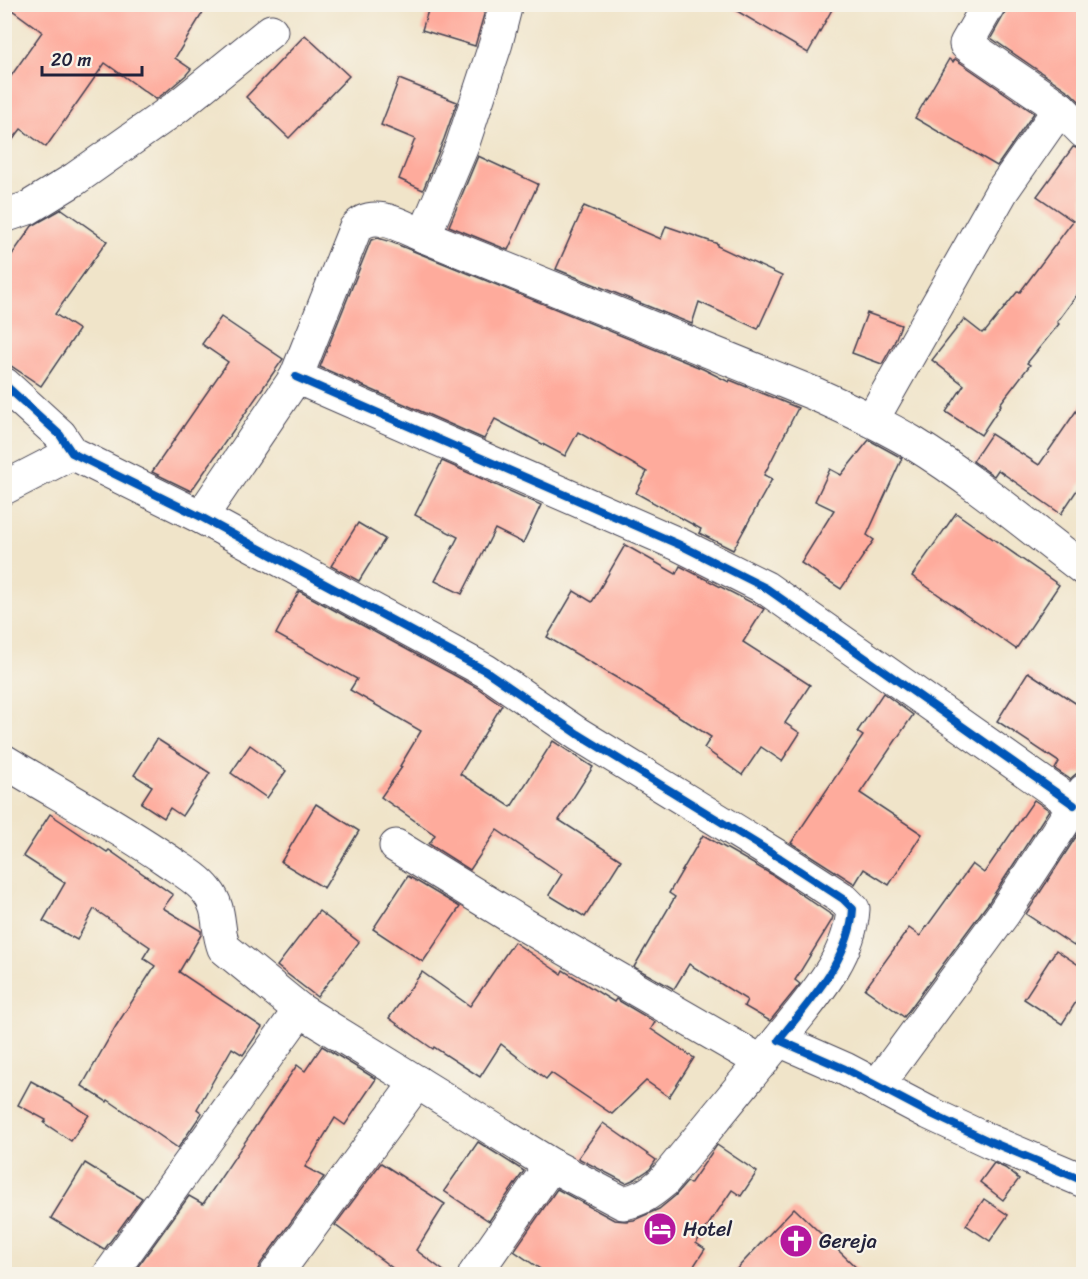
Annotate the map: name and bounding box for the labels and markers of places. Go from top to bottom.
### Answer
hotel icon: Hotel [642,1211,678,1247]
place label: Hotel [683,1212,733,1247]
church icon: Gereja [778,1223,814,1259]
place label: Gereja [819,1224,877,1259]

